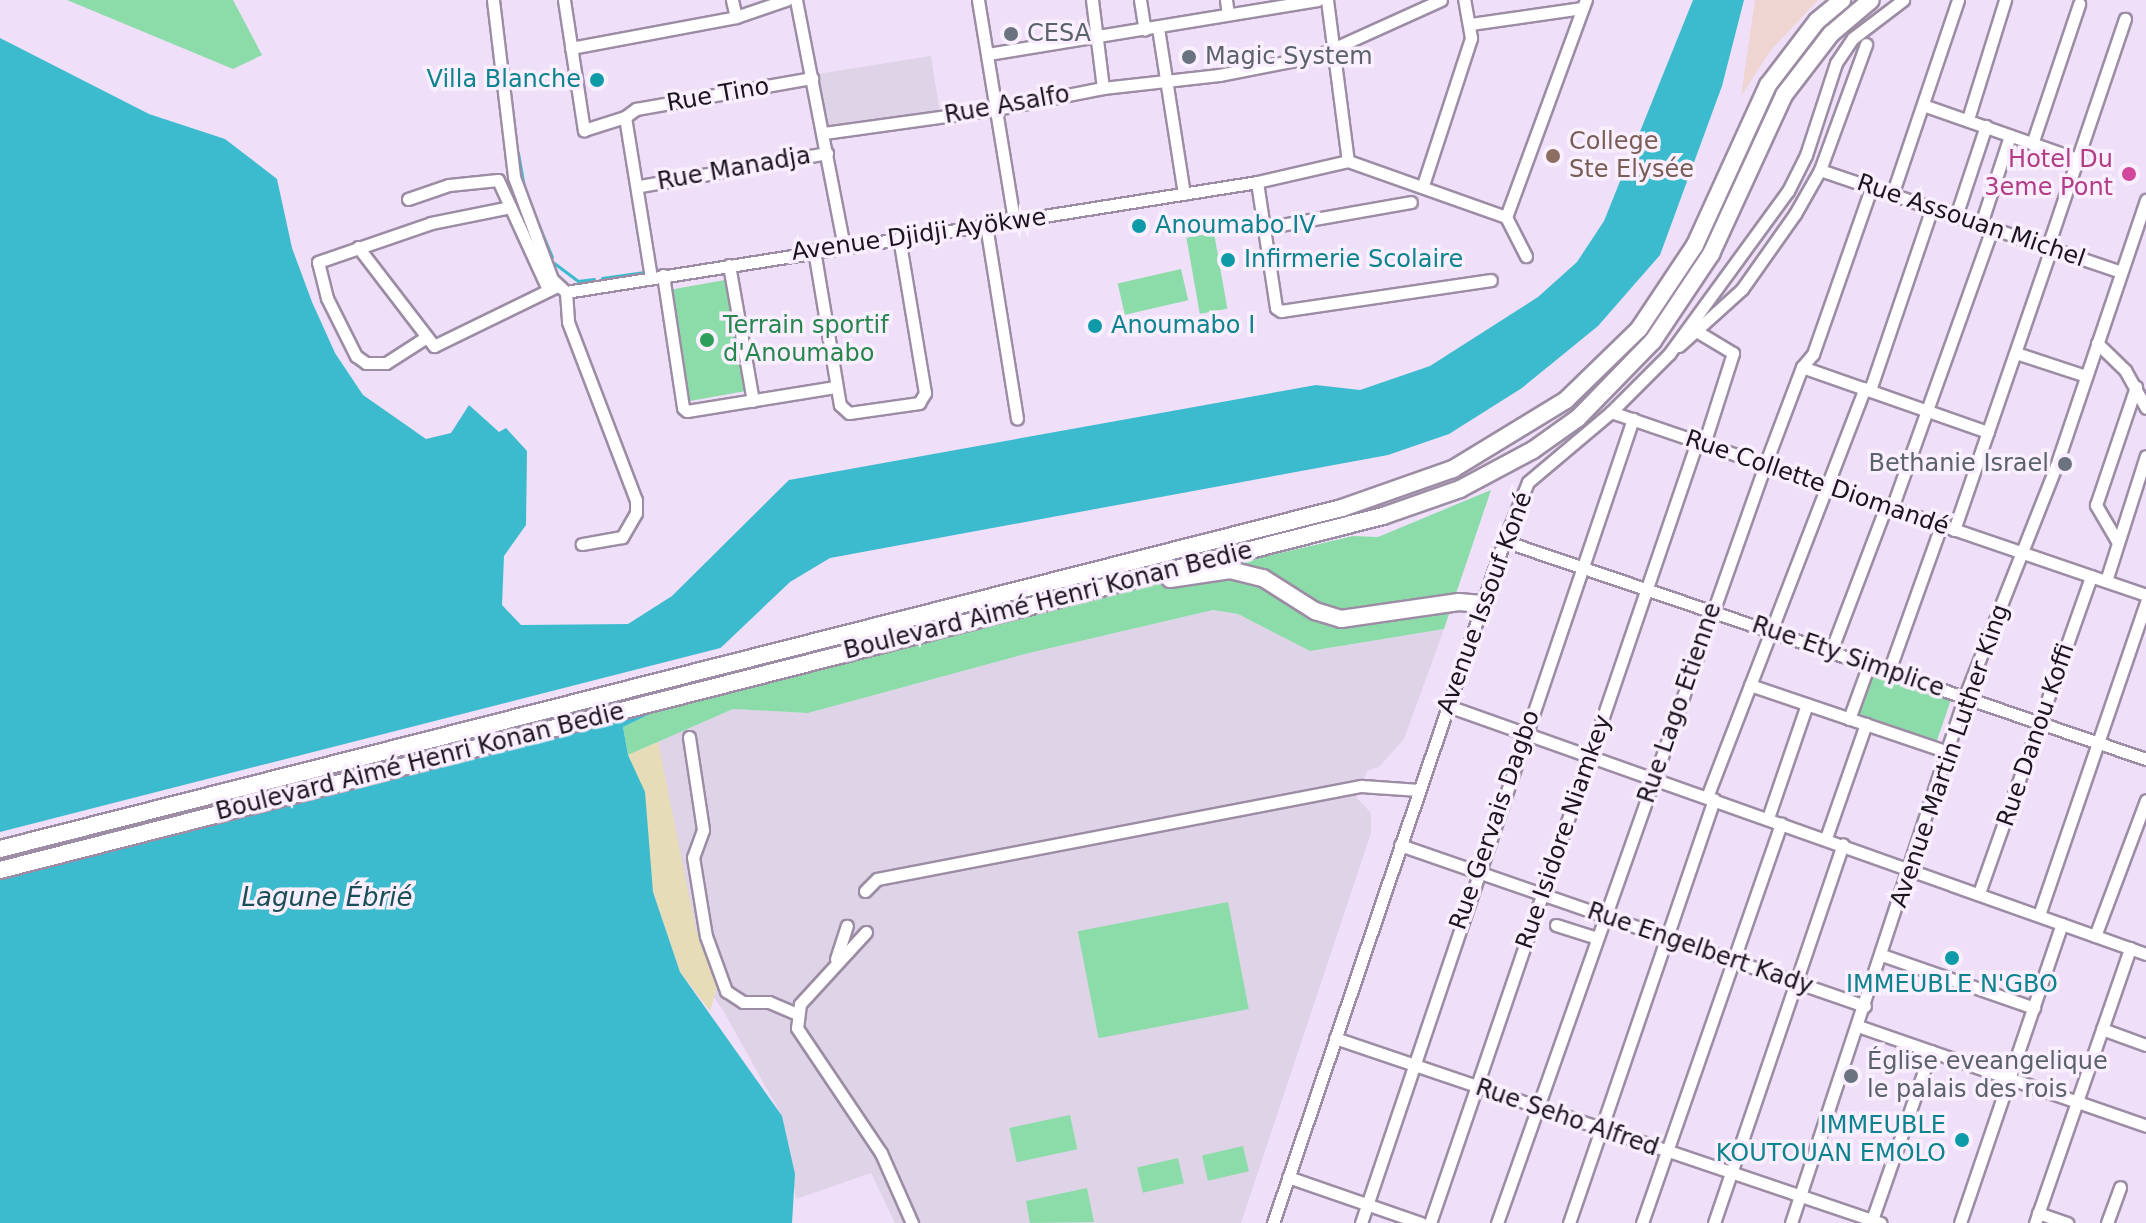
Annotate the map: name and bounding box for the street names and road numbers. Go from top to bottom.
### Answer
street label: Rue Tino [664,72,772,118]
street label: Rue Asalfo [942,80,1072,130]
street label: Rue Manadja [655,141,813,197]
street label: Rue Assouan Michel [1853,168,2089,274]
street label: Avenue Djidji Ayökwe [790,203,1048,267]
street label: Rue Collette Diomandé [1681,424,1953,542]
street label: Avenue Issouf Koné [1431,488,1539,718]
street label: Boulevard Aimé Henri Konan Bedie [841,536,1255,666]
street label: Rue Lago Etienne [1632,599,1728,807]
street label: Avenue Martin Luther King [1884,601,2016,911]
street label: Rue Ety Simplice [1748,611,1948,703]
street label: Rue Danou Koffi [1991,640,2081,830]
street label: Boulevard Aimé Henri Konan Bedie [213,697,627,827]
street label: Rue Gervais Dagbo [1444,706,1546,934]
street label: Rue Isidore Niamkey [1510,711,1618,953]
street label: Rue Engelbert Kady [1583,897,1817,1001]
street label: Rue Seho Alfred [1472,1073,1662,1163]

